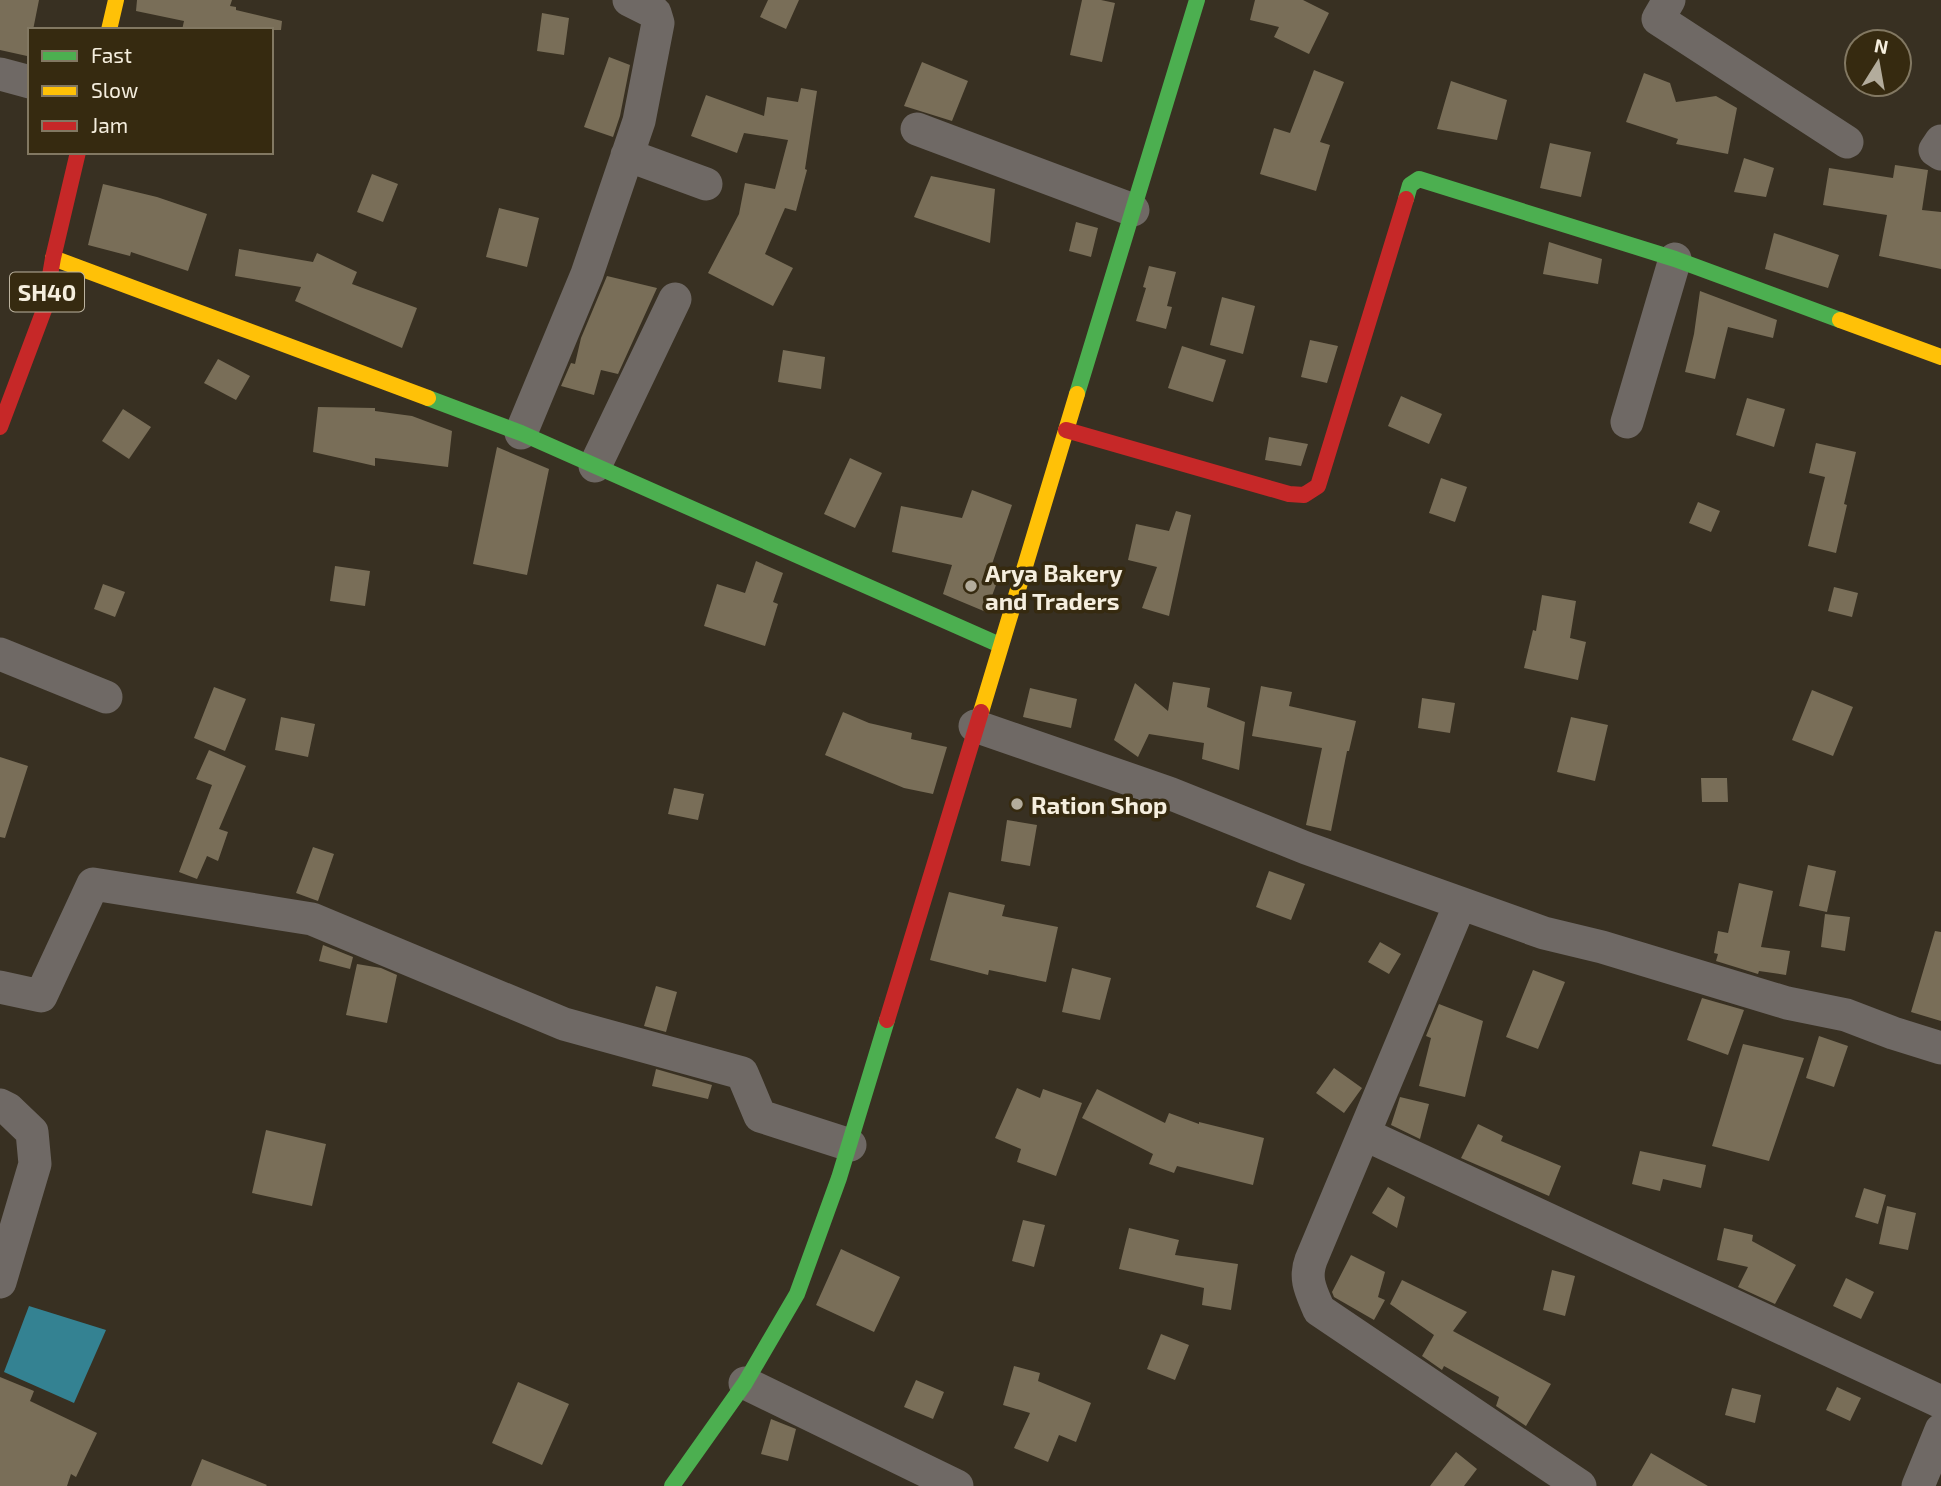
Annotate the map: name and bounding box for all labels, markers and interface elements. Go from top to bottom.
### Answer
legend [28,28,273,154]
north arrow [1843,28,1913,98]
text: N [1872,33,1890,58]
text: Fast [91,42,132,67]
text: Slow [91,77,138,102]
text: Jam [91,112,128,137]
road number: SH40 [10,272,84,312]
place label: Arya Bakery and Traders [985,558,1123,615]
marker: Arya Bakery and Traders [963,578,979,594]
place label: Ration Shop [1031,790,1168,819]
marker: Ration Shop [1009,796,1025,812]

